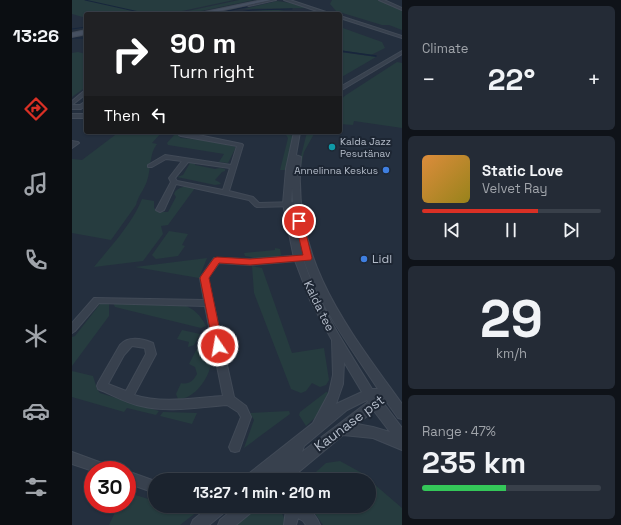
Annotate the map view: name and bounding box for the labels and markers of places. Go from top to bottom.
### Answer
place label: Kalda Jazz Pesutänav [340,135,391,160]
marker: Kalda Jazz Pesutänav [327,142,337,152]
place label: Annelinna Keskus [294,164,378,177]
marker: Annelinna Keskus [381,165,391,175]
pin [282,204,316,238]
place label: Lidl [372,251,392,267]
marker: Lidl [359,254,369,264]

